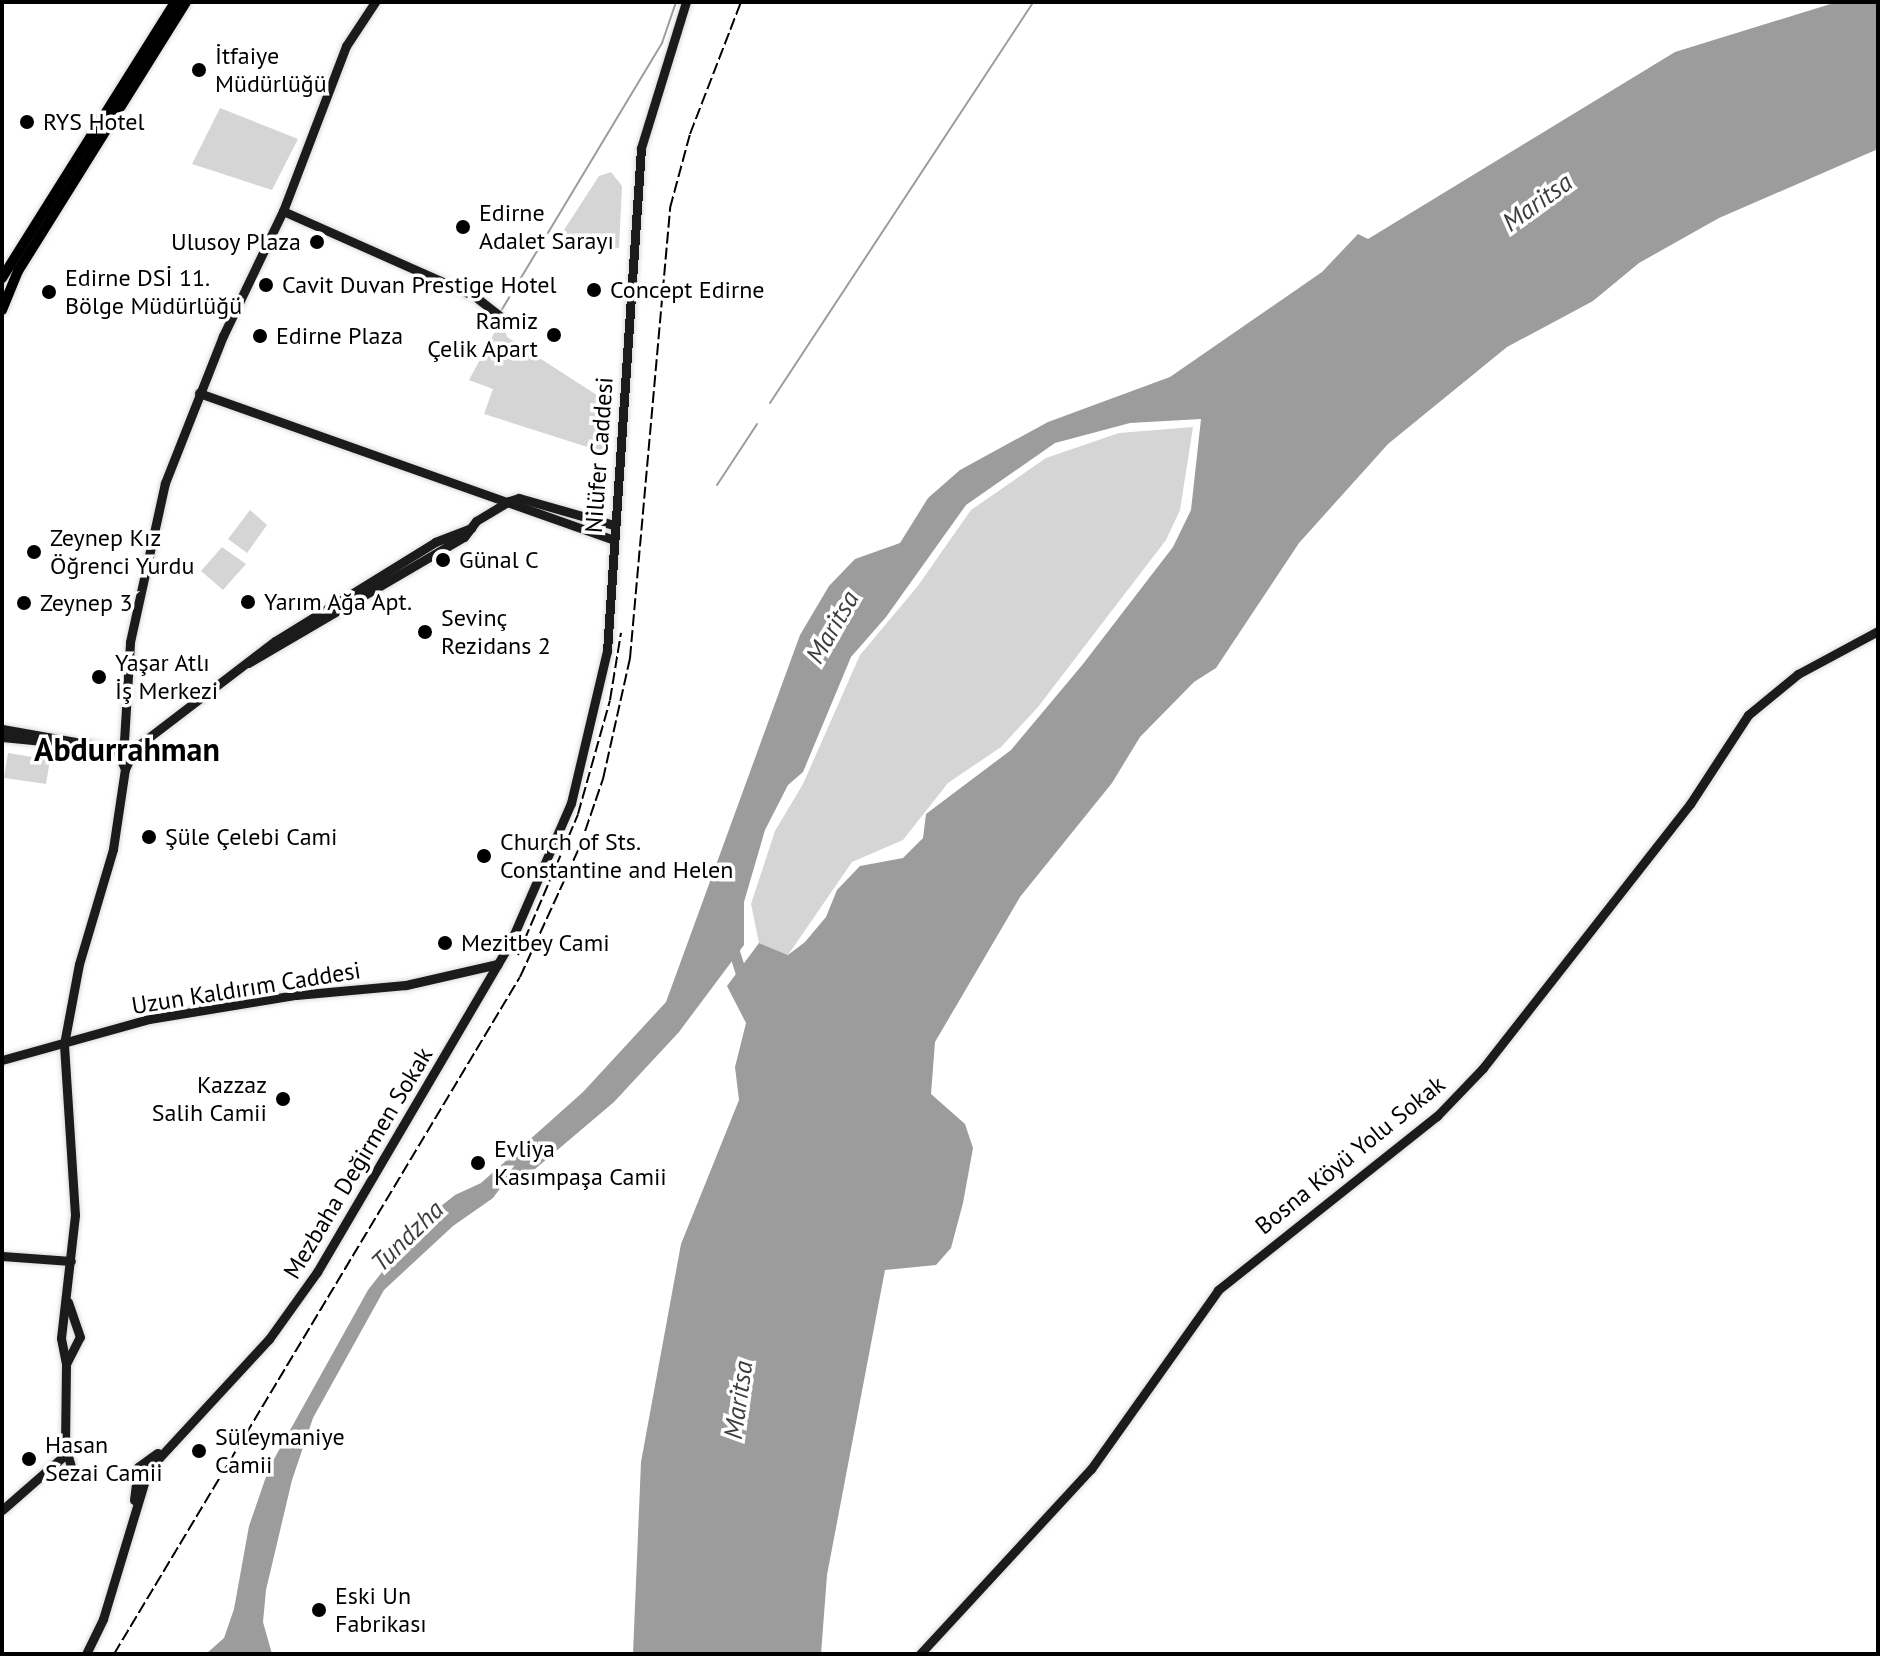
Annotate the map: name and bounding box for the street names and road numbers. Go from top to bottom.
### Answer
street label: Nilüfer Caddesi [579,376,619,534]
street label: Uzun Kaldırım Caddesi [130,956,362,1020]
street label: Mezbaha Değirmen Sokak [277,1042,439,1284]
street label: Bosna Köyü Yolu Sokak [1249,1070,1451,1240]

